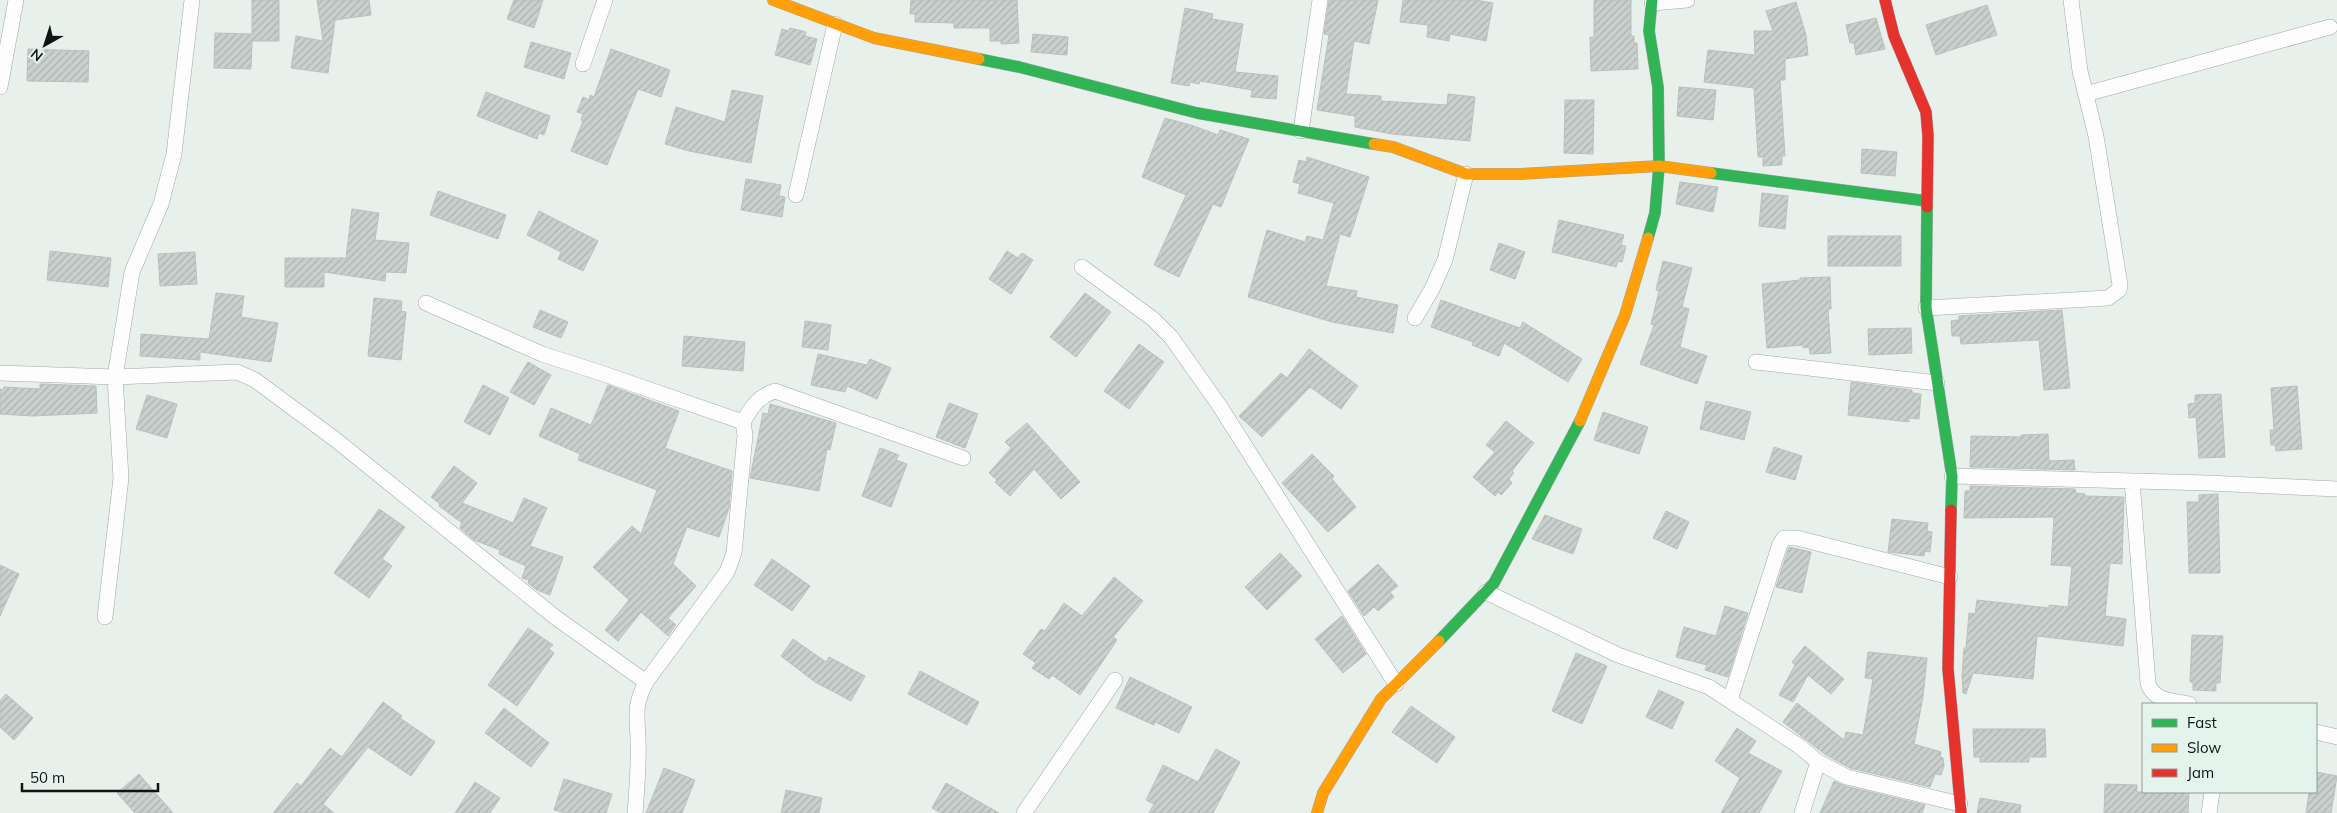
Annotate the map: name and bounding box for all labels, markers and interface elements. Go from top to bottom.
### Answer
north arrow [20,20,70,70]
text: N [27,45,47,65]
legend [2142,703,2317,793]
text: Fast [2187,713,2217,732]
text: Slow [2187,738,2221,757]
scale bar [22,760,159,792]
text: Jam [2187,763,2214,782]
text: 50 m [30,768,65,787]

